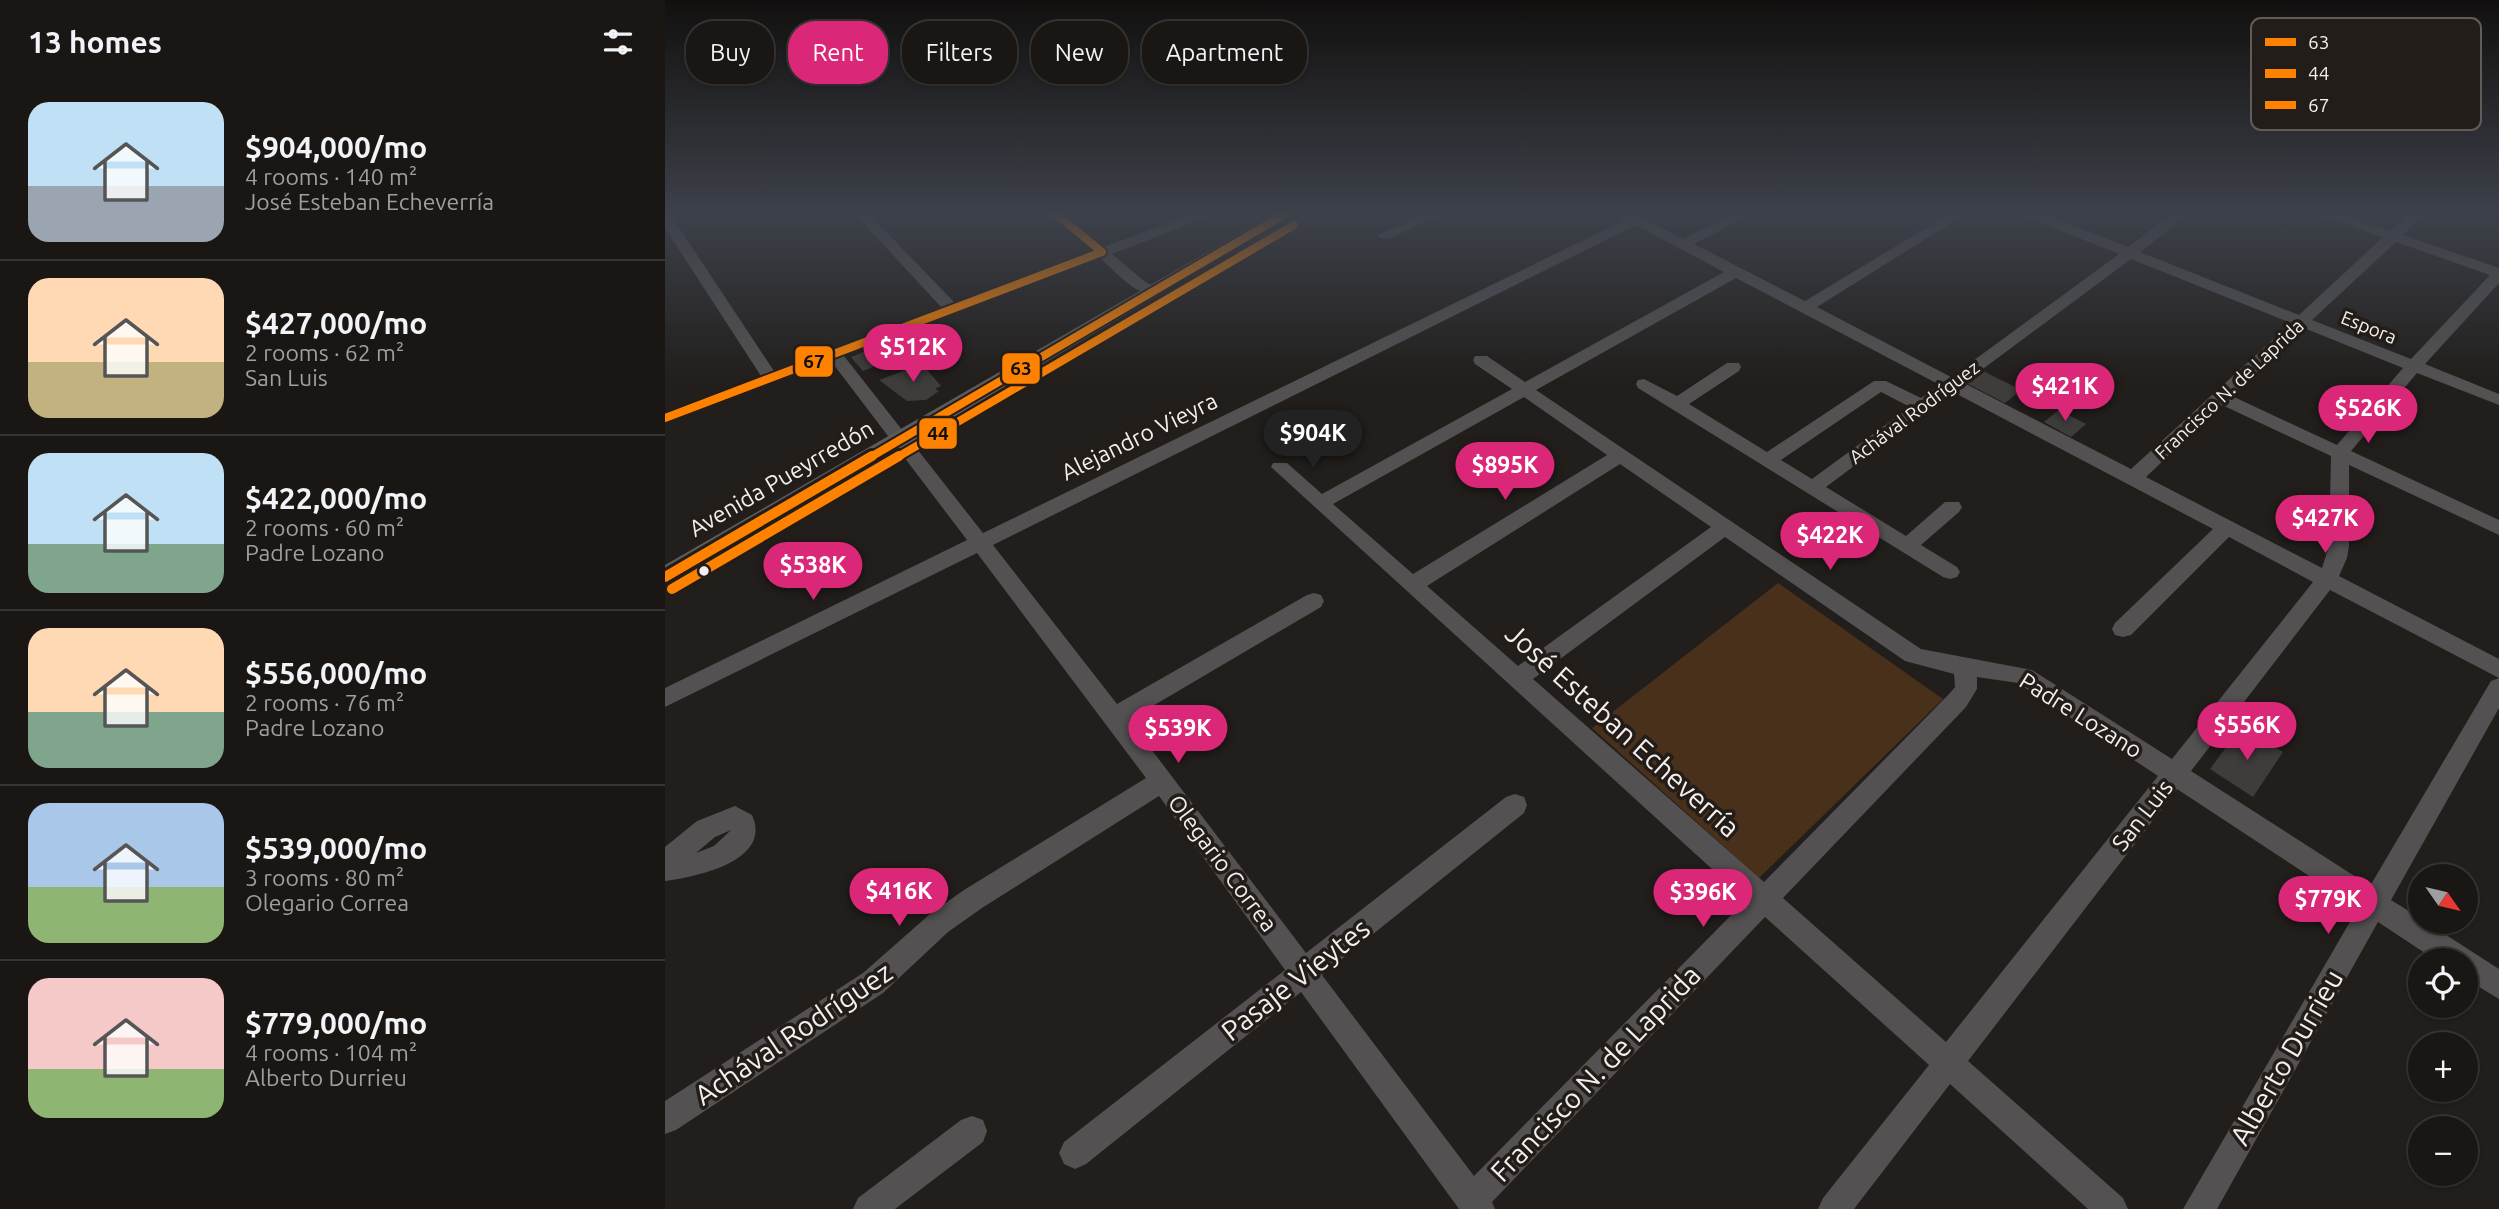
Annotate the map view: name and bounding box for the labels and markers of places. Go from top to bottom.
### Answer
pin: $512K [864,324,962,384]
pin: $421K [2016,364,2114,423]
pin: $526K [2319,386,2417,445]
pin: $904K [1264,410,1362,470]
pin: $895K [1456,442,1554,502]
pin: $427K [2276,496,2374,555]
pin: $422K [1781,512,1879,572]
pin: $538K [764,542,862,602]
unlabelled marker [697,564,711,578]
pin: $556K [2198,702,2296,762]
pin: $539K [1129,706,1227,765]
pin: $416K [850,869,948,928]
pin: $396K [1654,870,1752,929]
pin: $779K [2279,876,2377,936]

